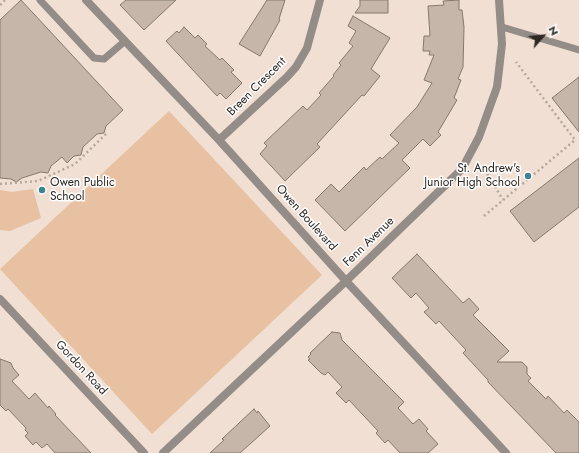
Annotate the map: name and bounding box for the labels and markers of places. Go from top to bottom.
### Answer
place label: St. Andrew's Junior High School [424,162,520,190]
marker: St. Andrew's Junior High School [523,171,533,181]
place label: Owen Public School [50,176,115,204]
marker: Owen Public School [37,185,47,195]

